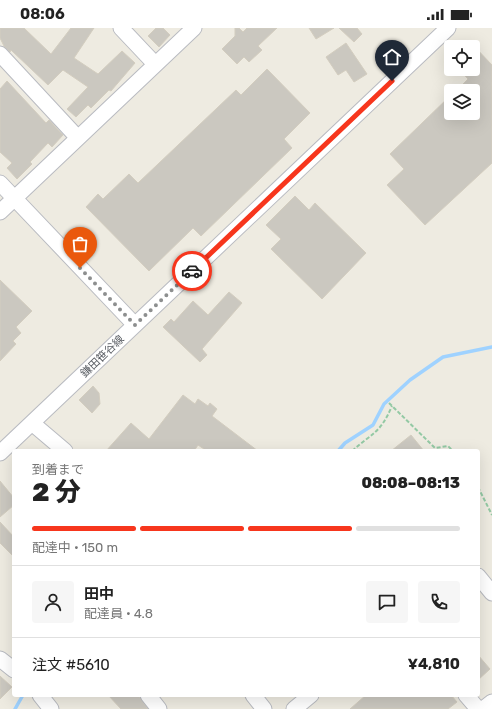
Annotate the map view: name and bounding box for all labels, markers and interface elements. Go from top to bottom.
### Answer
text: 08:06 [20,5,65,23]
pin [375,40,409,81]
map controls [444,40,480,120]
button: locate [444,40,480,76]
icon: home [381,46,403,68]
button: layers [444,84,480,120]
pin [63,227,97,268]
icon: bag [69,233,91,255]
courier [172,251,212,291]
icon: car [181,260,203,282]
street label: 鎌田笹谷線 [78,333,127,380]
text: 到着まで [32,462,84,477]
text: 08:08–08:13 [361,474,460,492]
text: 2 分 [32,477,81,508]
text: 配達中 · 150 m [32,540,118,555]
button: person [32,581,74,623]
button: chat [366,581,408,623]
button: phone [418,581,460,623]
text: 田中 [84,585,114,603]
text: 配達員 · 4.8 [84,606,153,621]
text: ¥4,810 [408,655,460,673]
text: 注文 #5610 [32,656,110,674]

